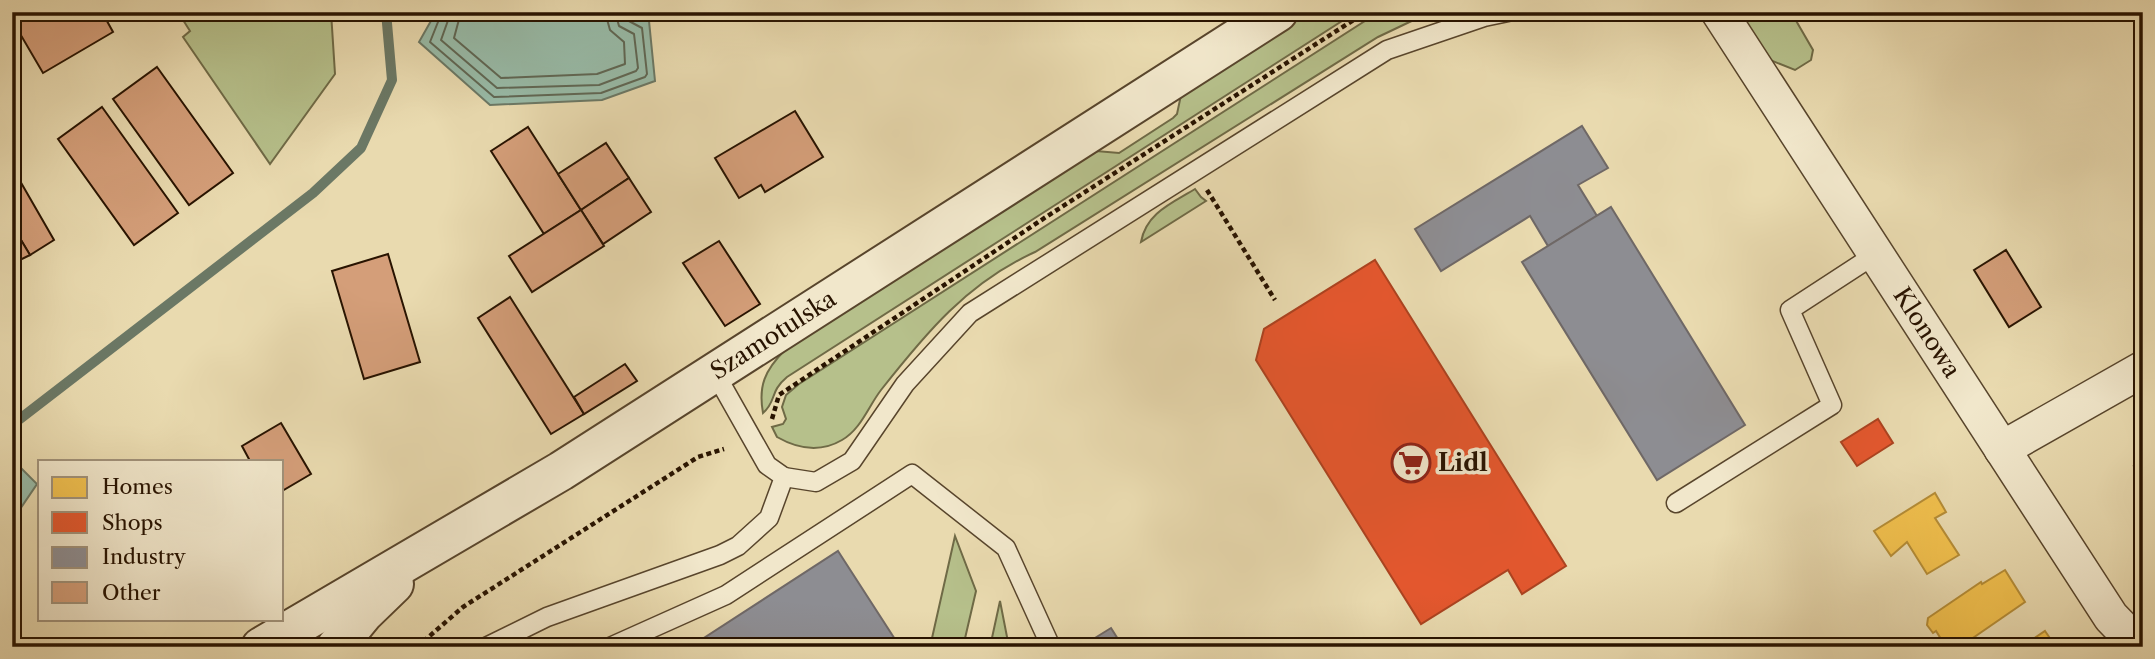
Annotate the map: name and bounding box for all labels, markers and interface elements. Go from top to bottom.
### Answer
street label: Klonowa [1887,282,1967,383]
street label: Szamotulska [705,284,842,385]
supermarket icon: Lidl [1390,442,1432,484]
place label: Lidl [1438,448,1488,477]
legend [38,460,284,620]
text: Homes [102,474,173,499]
text: Shops [102,510,163,535]
text: Industry [102,544,186,569]
text: Other [102,580,161,605]

